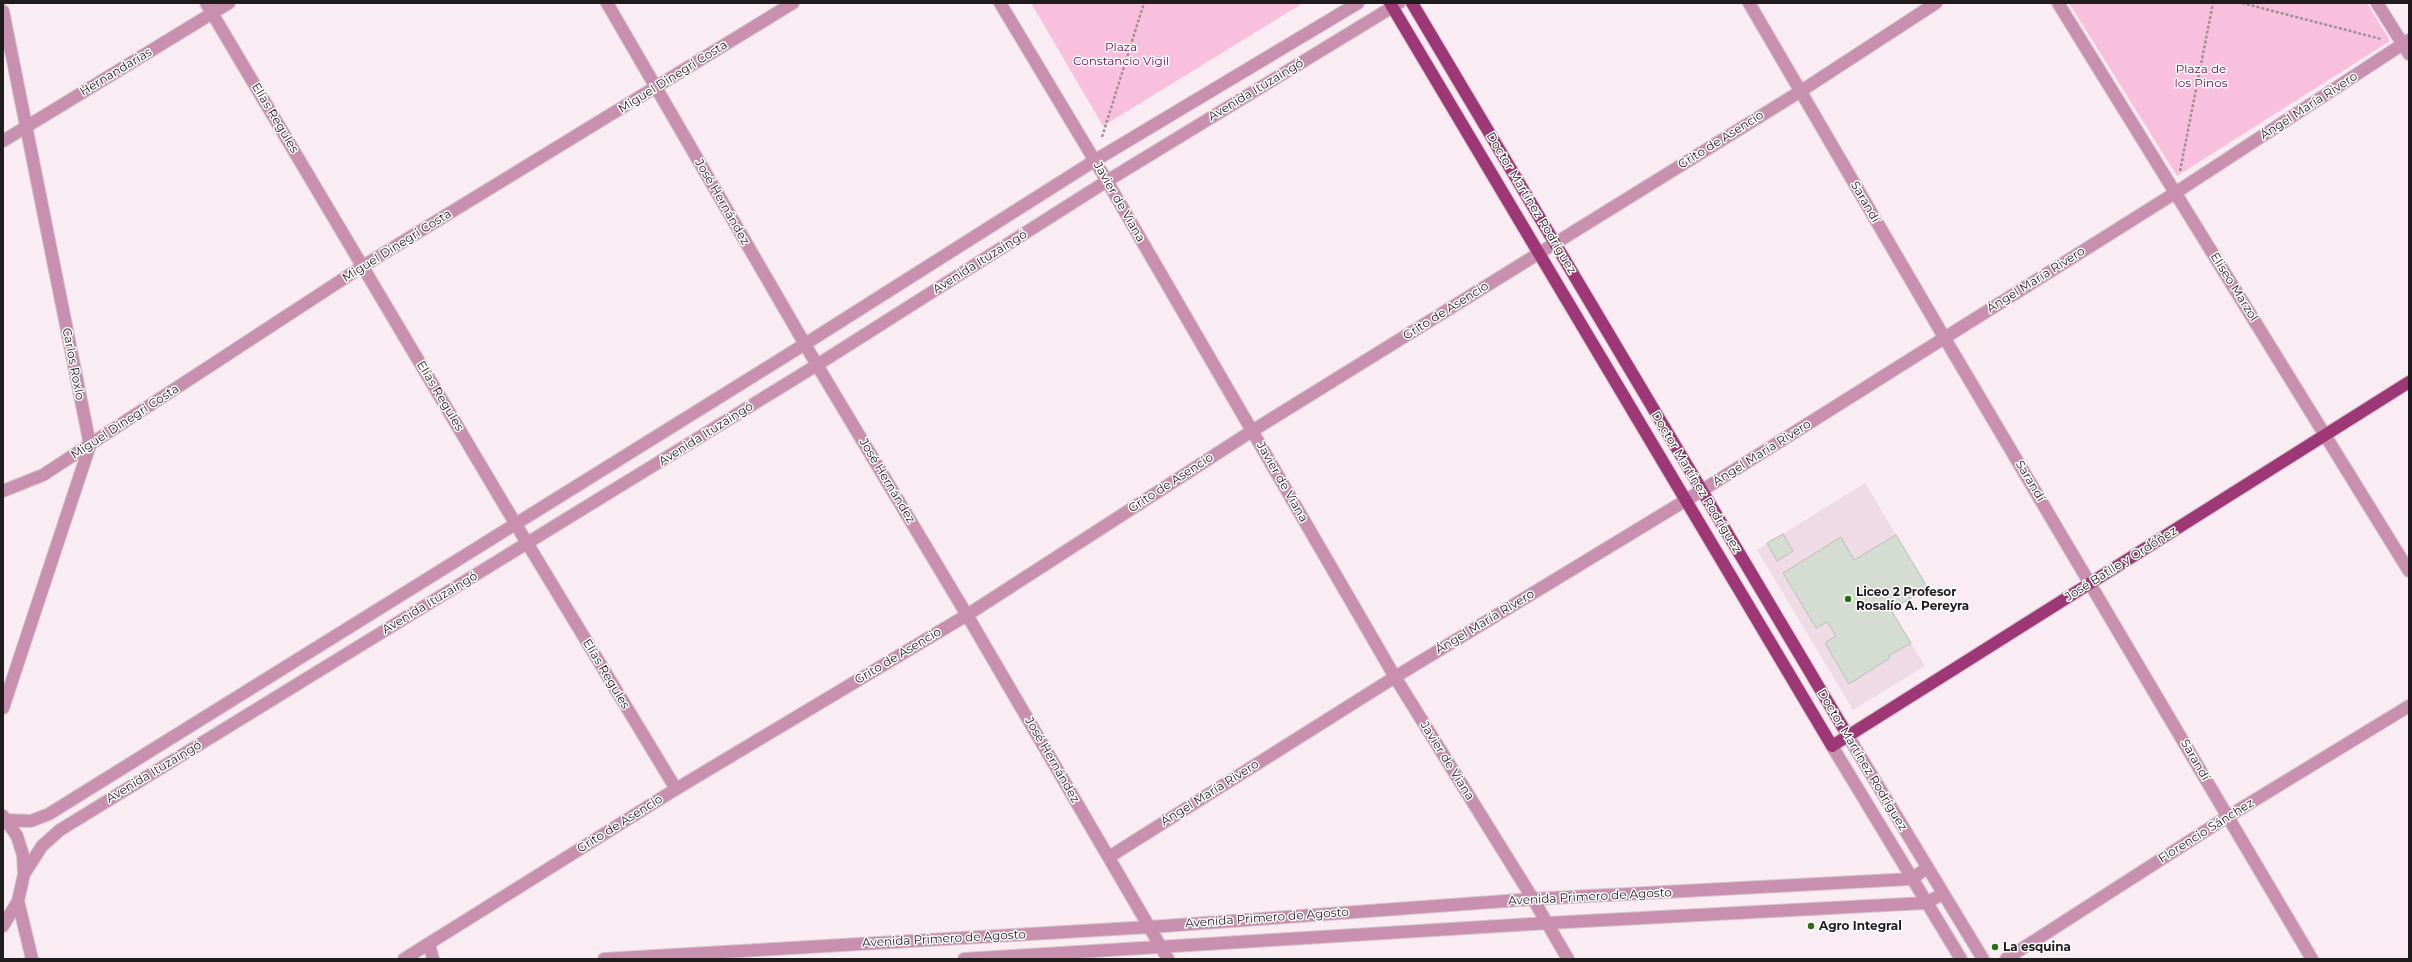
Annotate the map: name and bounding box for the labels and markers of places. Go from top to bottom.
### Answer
place label: Liceo 2 Profesor Rosalío A. Pereyra [1856,585,1969,613]
marker: Liceo 2 Profesor Rosalío A. Pereyra [1843,594,1853,604]
place label: Agro Integral [1819,919,1902,933]
marker: Agro Integral [1806,921,1816,931]
place label: La esquina [2003,940,2071,954]
marker: La esquina [1990,942,2000,952]

